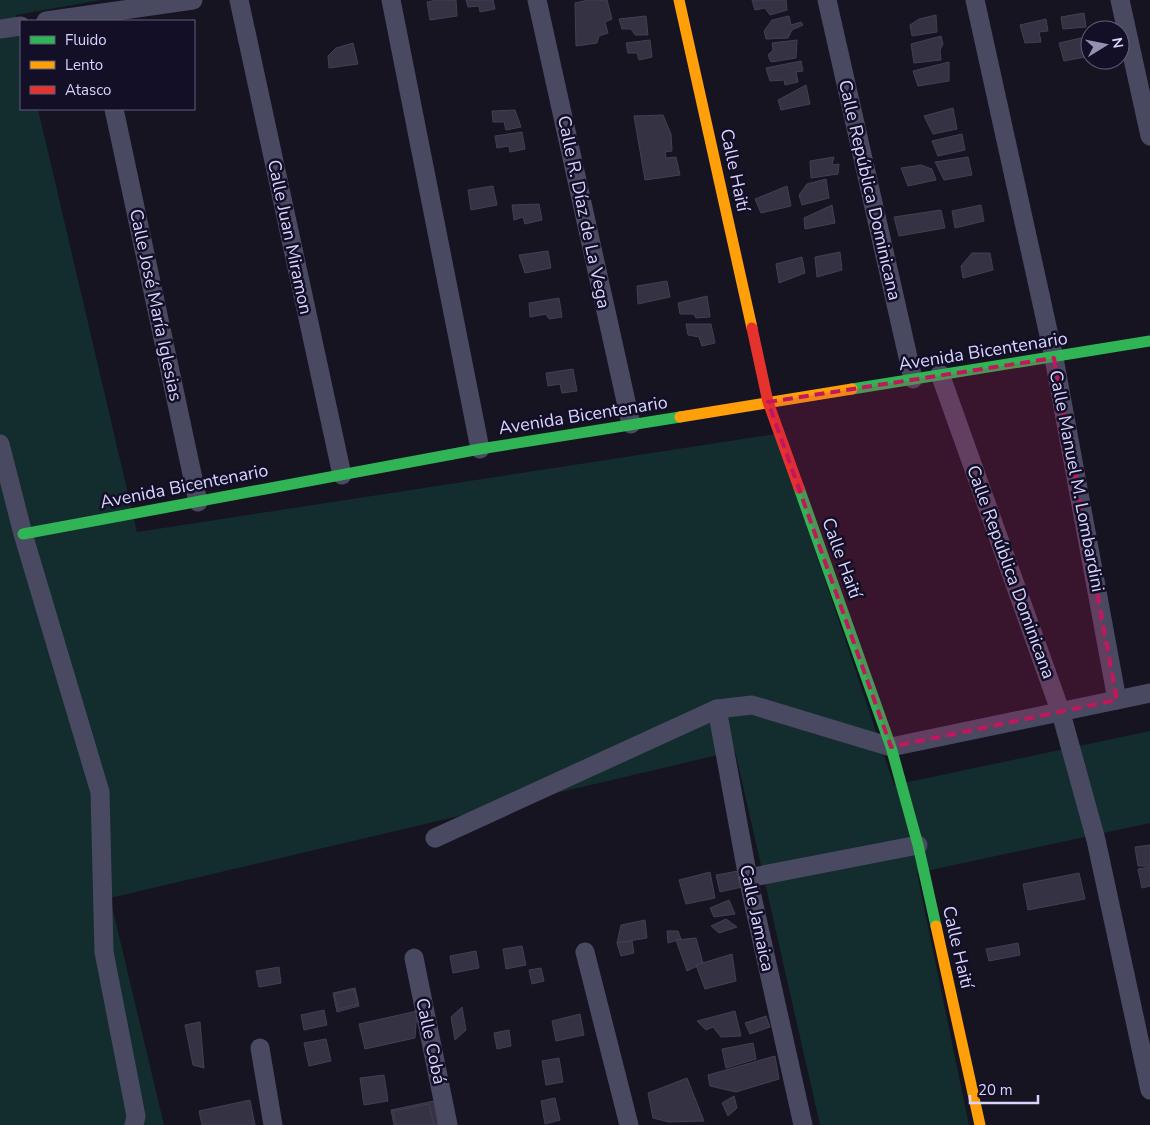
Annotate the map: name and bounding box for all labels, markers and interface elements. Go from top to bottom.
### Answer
legend [20,20,195,110]
north arrow [1080,20,1130,70]
text: Fluido [65,30,107,50]
text: N [1107,36,1128,50]
text: Lento [65,55,103,75]
street label: Calle República Dominicana [833,77,907,303]
text: Atasco [65,80,111,100]
street label: Calle R. Díaz de La Vega [552,113,616,311]
street label: Calle Haití [715,126,756,214]
street label: Calle Juan Miramon [262,157,318,317]
street label: Calle José María Iglesias [124,207,188,403]
street label: Avenida Bicentenario [897,326,1069,376]
street label: Calle Manuel M. Lombardini [1044,368,1110,594]
street label: Avenida Bicentenario [497,390,669,440]
street label: Avenida Bicentenario [98,458,270,514]
street label: Calle República Dominicana [961,462,1061,682]
street label: Calle Haití [816,514,868,602]
street label: Calle Jamaica [734,862,780,974]
street label: Calle Haití [937,903,979,991]
street label: Calle Cobá [410,996,452,1086]
scale bar [970,1072,1038,1104]
text: 20 m [978,1080,1013,1100]

